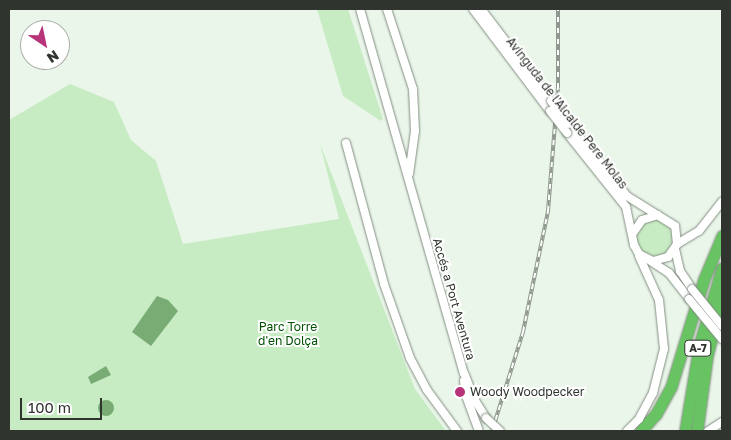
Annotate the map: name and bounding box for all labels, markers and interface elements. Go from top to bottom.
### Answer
north arrow [20,20,70,70]
street label: Avinguda de l'Alcalde Pere Molas [503,34,631,192]
text: N [44,47,62,67]
street label: Accés a Port Aventura [430,236,478,362]
park label: Parc Torre d'en Dolça [258,320,318,348]
road number: A-7 [684,339,712,356]
place label: Woody Woodpecker [470,385,584,399]
marker: Woody Woodpecker [454,386,466,398]
scale bar [22,388,105,420]
text: 100 m [28,398,71,416]

